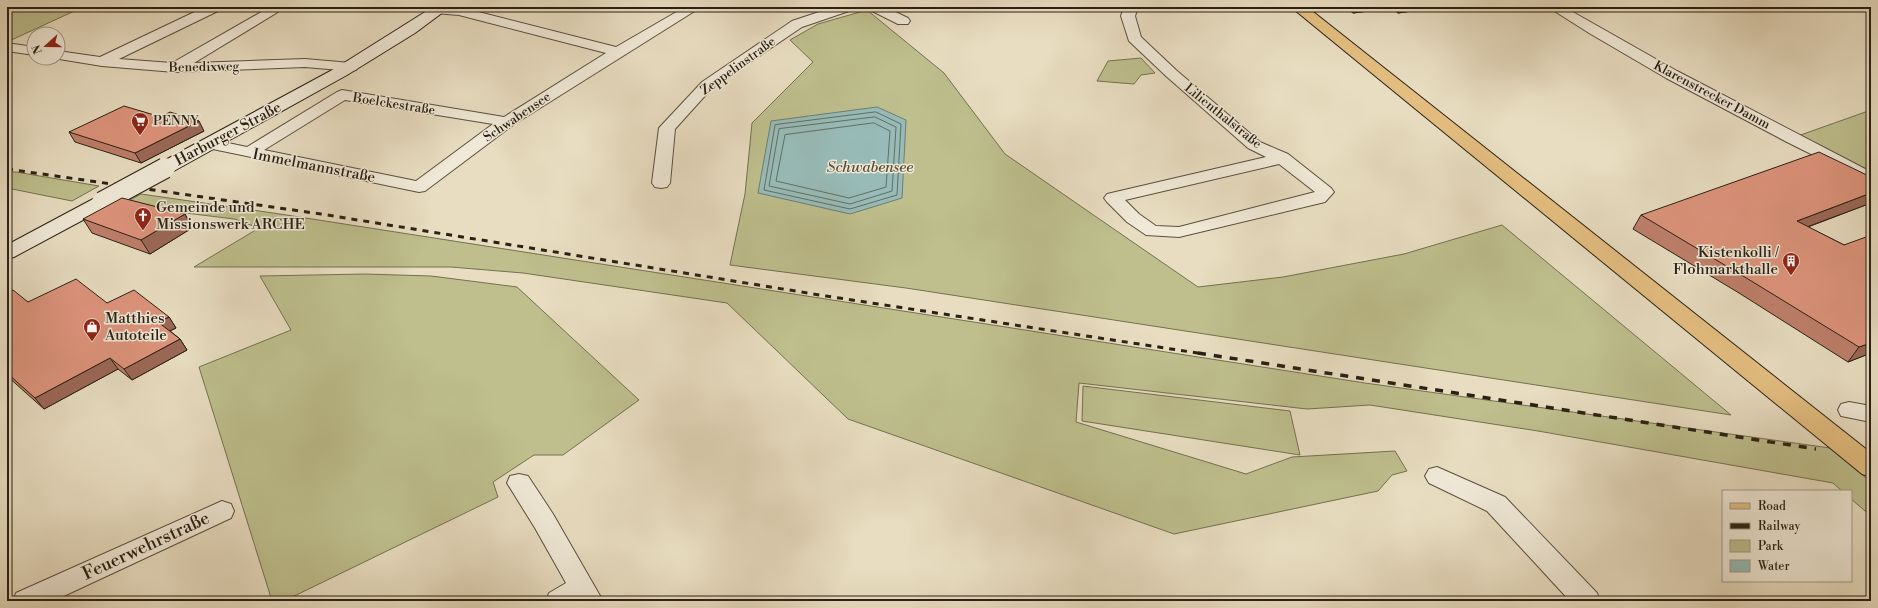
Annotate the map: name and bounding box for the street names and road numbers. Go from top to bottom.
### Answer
street label: Zeppelinstraße [697,33,779,99]
street label: Klarenstrecker Damm [1651,57,1774,133]
street label: Benedixweg [168,58,240,76]
street label: Lilienthalstraße [1181,80,1265,152]
street label: Schwabensee [480,88,554,145]
street label: Boelckestraße [351,89,437,118]
street label: Harburger Straße [171,98,285,170]
street label: Immelmannstraße [251,145,377,187]
street label: Feuerwehrstraße [79,506,213,586]

